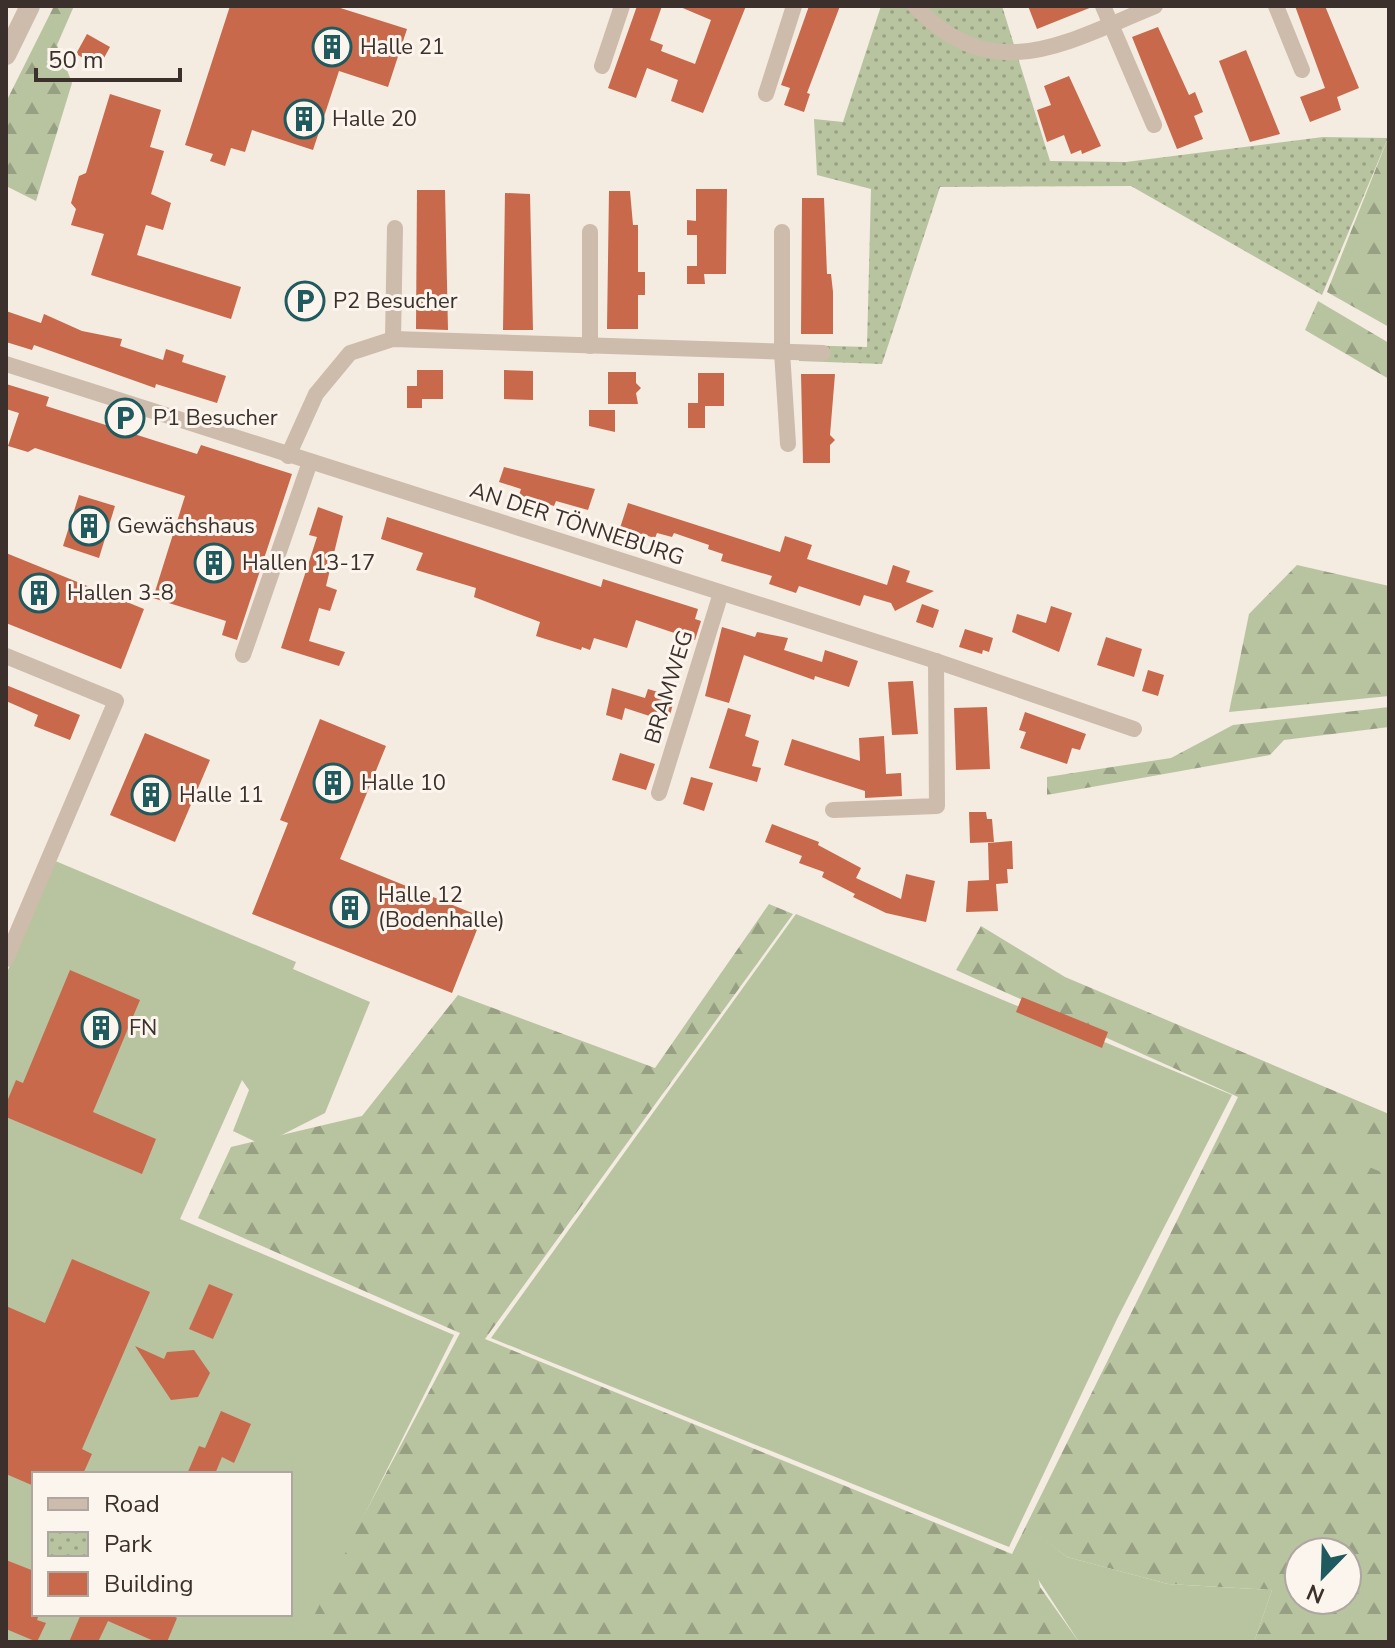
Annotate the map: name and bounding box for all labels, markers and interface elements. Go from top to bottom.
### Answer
building icon: Halle 21 [311,26,353,68]
scale bar [36,32,180,82]
place label: Halle 21 [360,32,445,62]
text: 50 m [48,44,104,76]
building icon: Halle 20 [283,98,325,140]
place label: Halle 20 [332,104,417,134]
parking icon: P2 Besucher [284,280,326,322]
place label: P2 Besucher [333,286,458,316]
parking icon: P1 Besucher [104,397,146,439]
place label: P1 Besucher [153,403,278,433]
street label: AN DER TÖNNEBURG [466,475,688,573]
building icon: Gewächshaus [68,505,110,547]
place label: Gewächshaus [117,511,255,541]
building icon: Hallen 13-17 [193,542,235,584]
place label: Hallen 13-17 [242,548,375,578]
building icon: Hallen 3-8 [18,572,60,614]
place label: Hallen 3-8 [67,578,174,608]
street label: BRAMWEG [638,627,700,747]
building icon: Halle 10 [312,762,354,804]
place label: Halle 10 [361,768,446,798]
building icon: Halle 11 [130,774,172,816]
place label: Halle 11 [179,780,264,810]
place label: Halle 12 (Bodenhalle) [378,880,505,935]
building icon: Halle 12 (Bodenhalle) [329,887,371,929]
building icon: FN [80,1007,122,1049]
place label: FN [129,1013,157,1043]
legend [32,1472,292,1616]
text: Road [104,1488,160,1520]
text: Park [104,1528,153,1560]
north arrow [1283,1536,1363,1616]
text: Building [104,1568,194,1600]
text: N [1302,1576,1329,1611]

